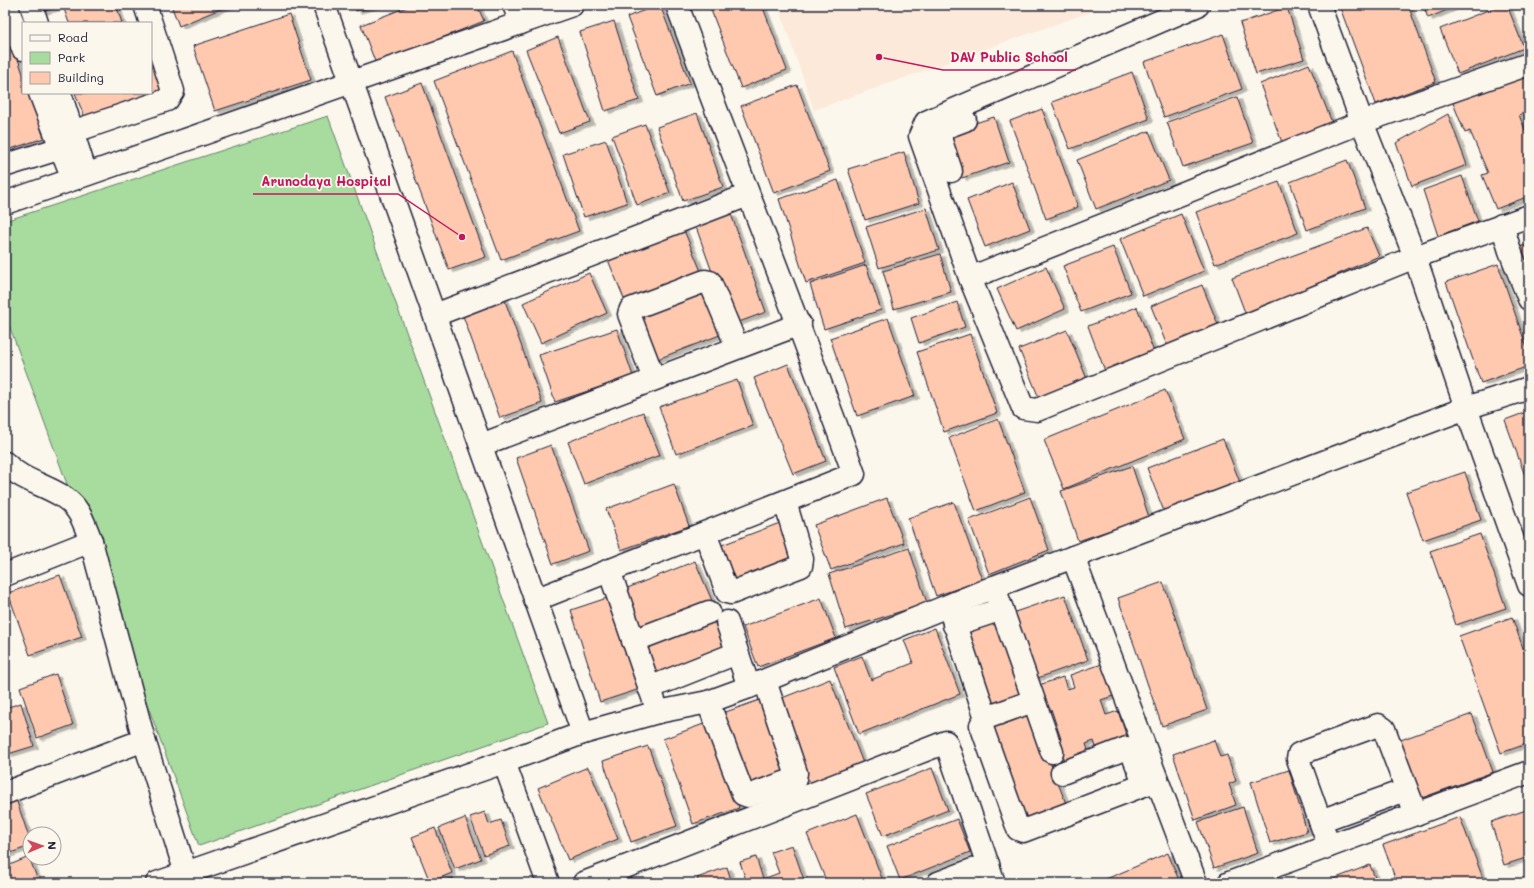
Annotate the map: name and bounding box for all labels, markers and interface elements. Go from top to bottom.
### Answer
legend [22,22,152,94]
text: Road [58,29,88,45]
callout: DAV Public School [943,45,1076,70]
text: DAV Public School [950,48,1068,65]
text: Park [58,49,85,65]
text: Building [58,69,104,85]
callout: Arunodaya Hospital [253,169,398,194]
text: Arunodaya Hospital [261,172,391,190]
north arrow [22,826,62,866]
text: N [45,841,60,850]

